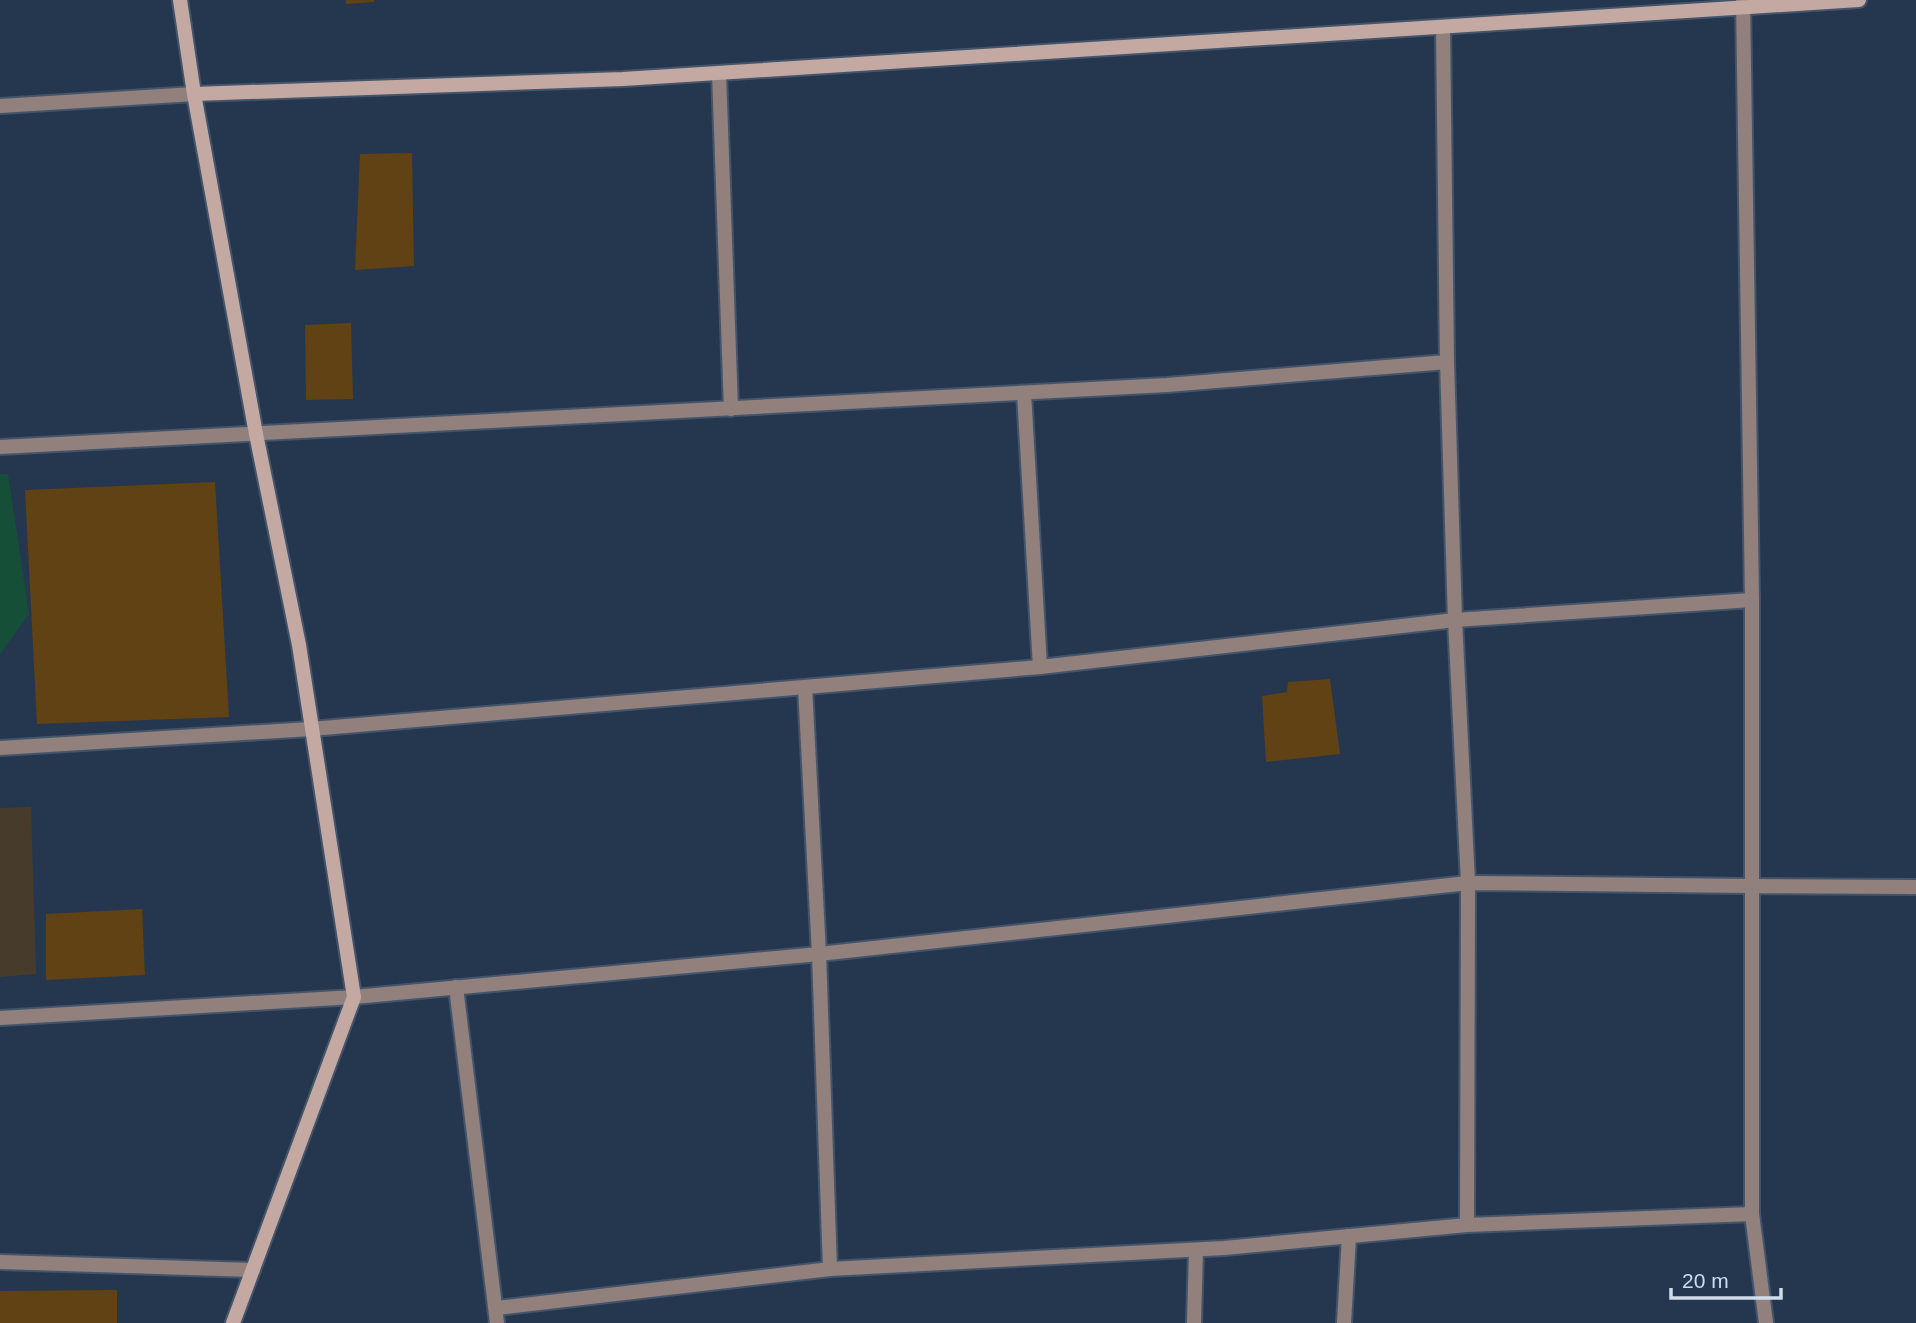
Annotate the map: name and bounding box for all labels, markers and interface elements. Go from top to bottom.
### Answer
scale bar [1671,1256,1781,1300]
text: 20 m [1682,1269,1729,1292]

